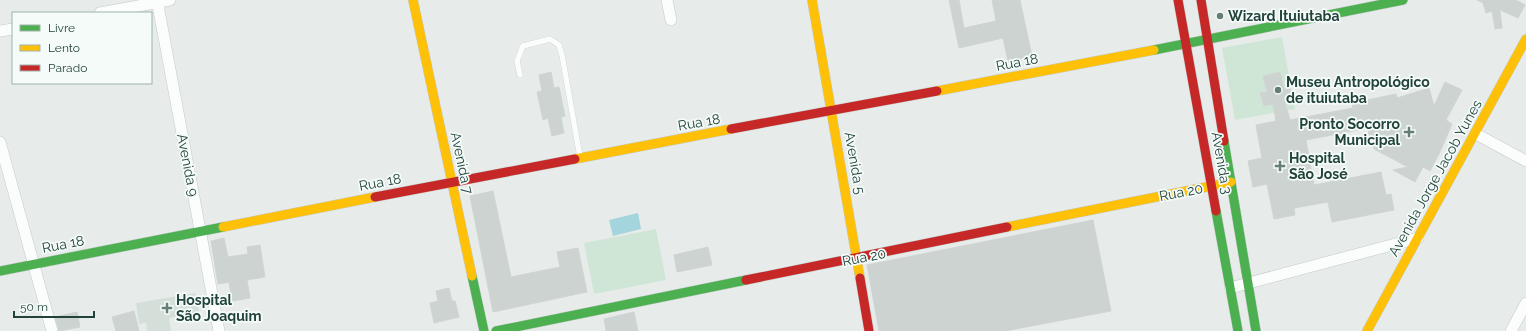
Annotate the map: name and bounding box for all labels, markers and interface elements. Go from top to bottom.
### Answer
place label: Wizard Ituiutaba [1228,8,1339,24]
marker: Wizard Ituiutaba [1215,11,1225,21]
legend [12,12,152,84]
text: Livre [48,21,75,35]
text: Lento [48,41,80,55]
street label: Rua 18 [994,50,1040,74]
text: Parado [48,61,87,75]
place label: Museu Antropológico de ituiutaba [1286,74,1430,106]
marker: Museu Antropológico de ituiutaba [1273,85,1283,95]
street label: Avenida Jorge Jacob Yunes [1385,97,1485,259]
street label: Rua 18 [677,110,721,134]
place label: Pronto Socorro Municipal [1299,116,1401,148]
marker: Pronto Socorro Municipal [1403,126,1415,138]
street label: Avenida 5 [842,130,868,196]
street label: Avenida 7 [448,131,476,196]
street label: Avenida 3 [1209,131,1235,195]
street label: Avenida 9 [174,132,202,198]
place label: Hospital São José [1289,150,1348,182]
marker: Hospital São José [1274,160,1286,172]
street label: Rua 18 [357,170,403,194]
street label: Rua 20 [1158,180,1204,204]
street label: Rua 18 [40,232,86,256]
street label: Rua 20 [841,245,887,269]
place label: Hospital São Joaquim [176,292,261,324]
scale bar [14,293,94,319]
text: 50 m [20,300,48,314]
marker: Hospital São Joaquim [161,302,173,314]

